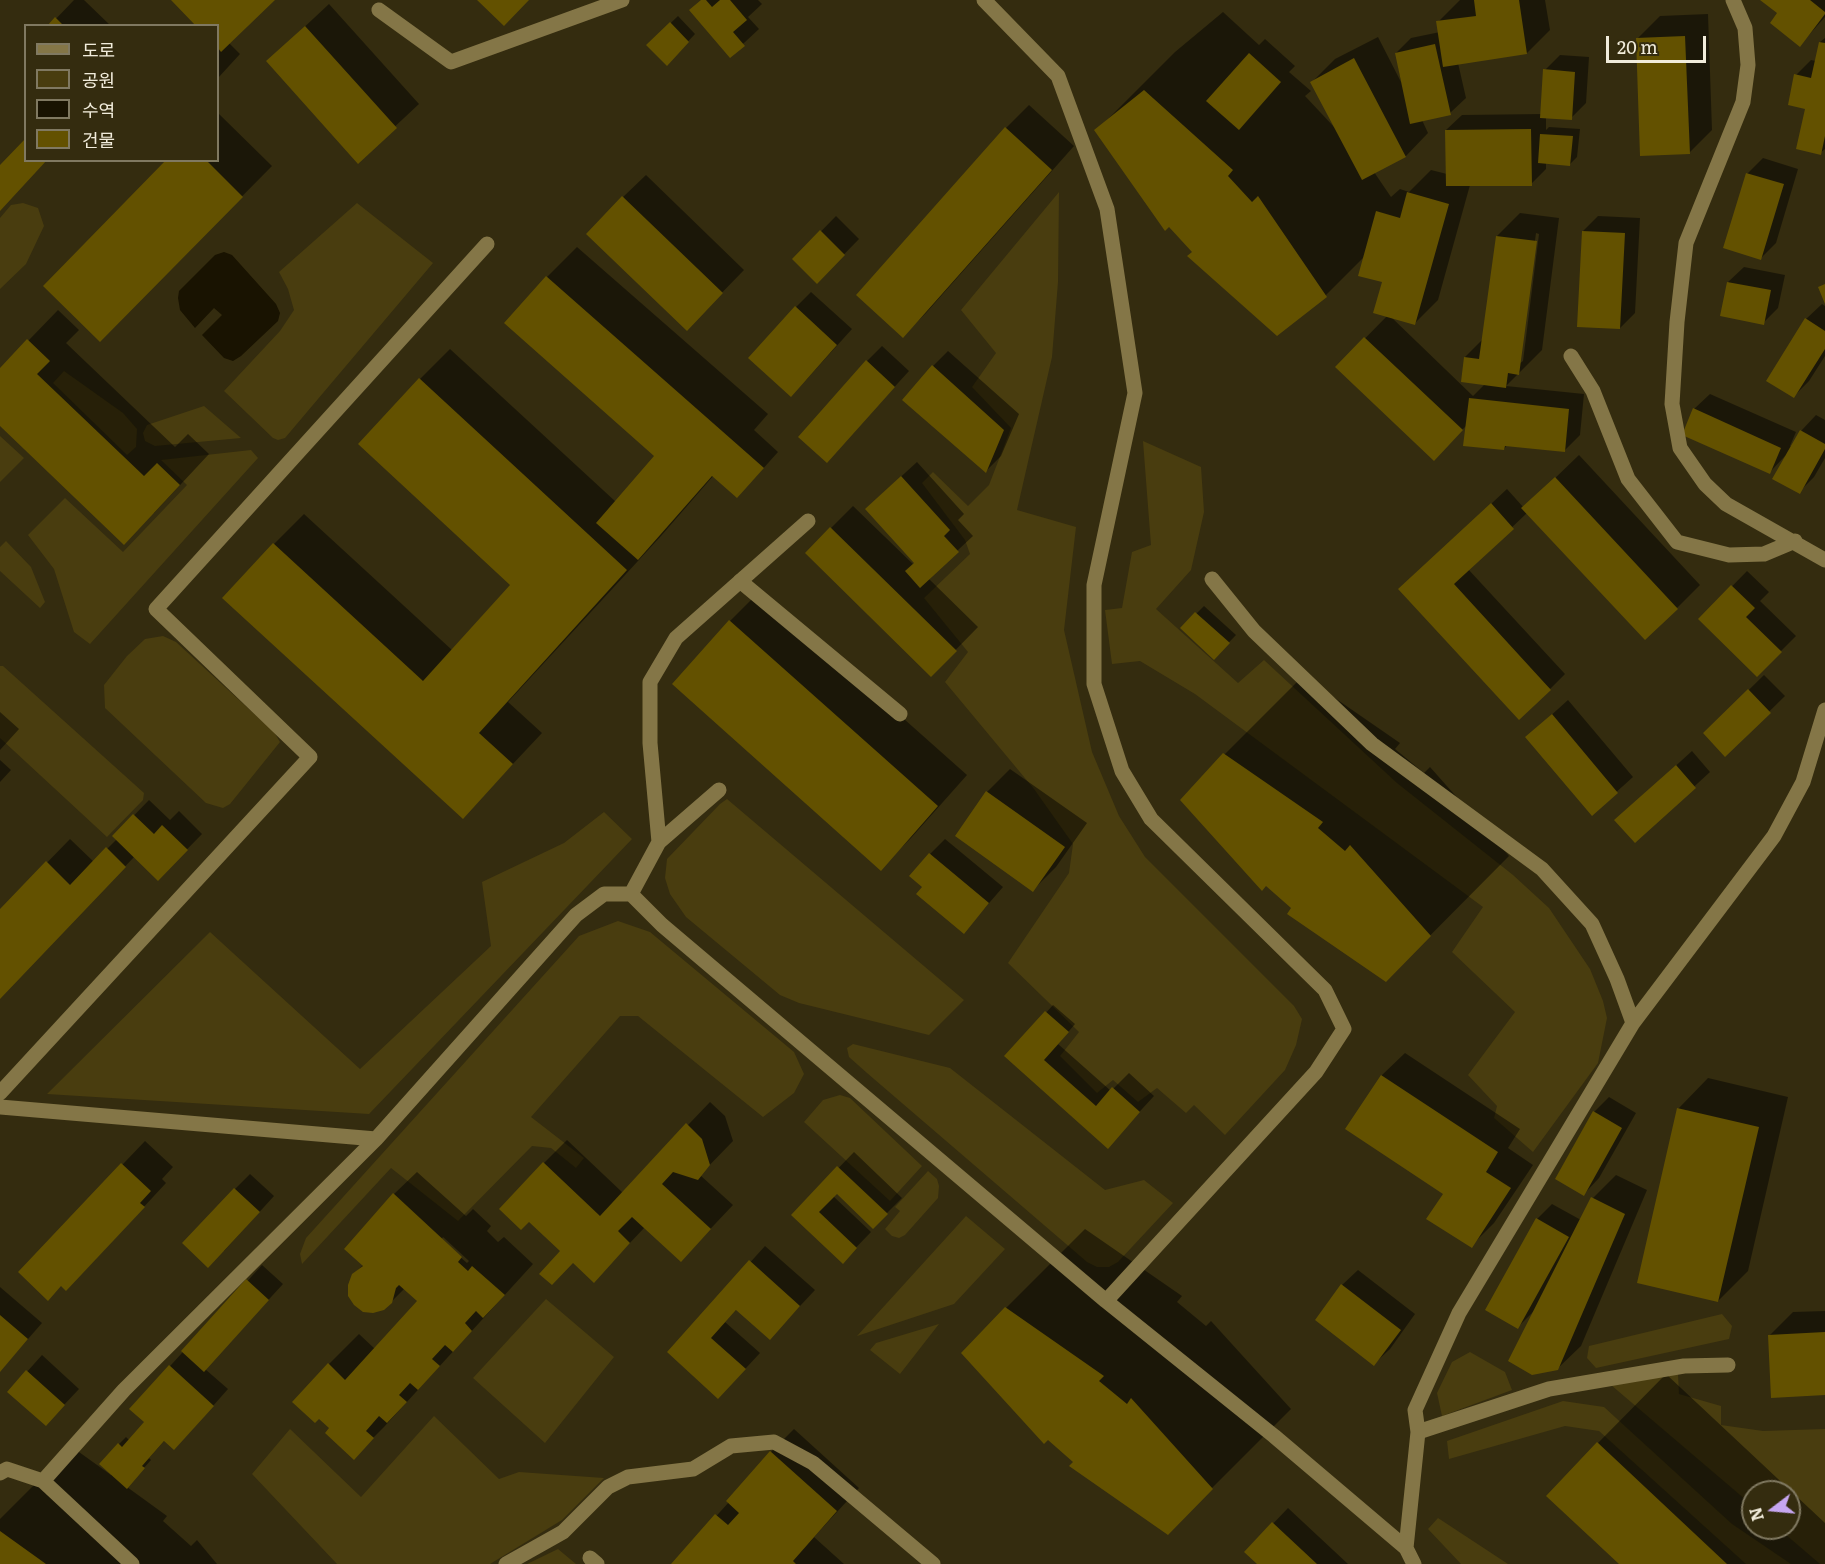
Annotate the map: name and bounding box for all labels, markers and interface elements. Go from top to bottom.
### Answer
legend [24,24,219,162]
scale bar [1609,24,1710,62]
text: 20 m [1617,33,1658,60]
text: 도로 [82,36,115,63]
text: 공원 [82,66,115,93]
text: 수역 [82,96,115,123]
text: 건물 [82,126,115,153]
north arrow [1741,1480,1801,1540]
text: N [1742,1505,1769,1524]

